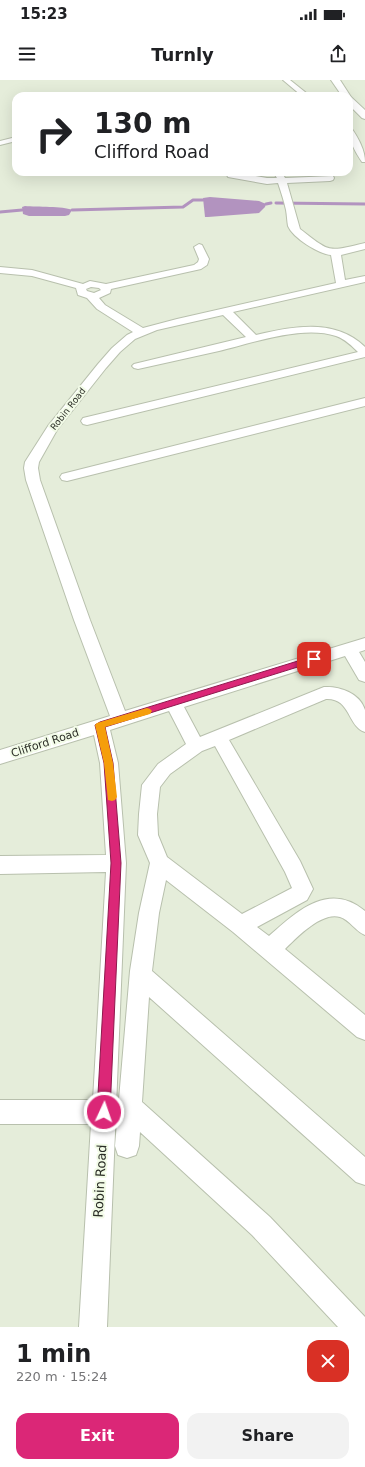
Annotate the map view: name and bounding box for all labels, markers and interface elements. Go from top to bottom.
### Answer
text: 15:23 [20,5,68,23]
icon: menu [16,43,38,65]
icon: share [327,43,349,65]
text: Turnly [151,44,214,65]
text: 130 m [94,107,191,140]
icon: right [28,108,80,160]
text: Clifford Road [94,141,209,162]
street label: Robin Road [48,386,88,432]
pin [297,642,331,676]
icon: arrive [303,648,325,670]
street label: Clifford Road [9,726,81,760]
position arrow [83,1091,125,1133]
street label: Robin Road [91,1144,109,1218]
text: 1 min [16,1340,91,1368]
button: close [307,1340,349,1382]
text: 220 m · 15:24 [16,1369,107,1384]
button: Exit [16,1413,179,1459]
button: Share [187,1413,349,1459]

